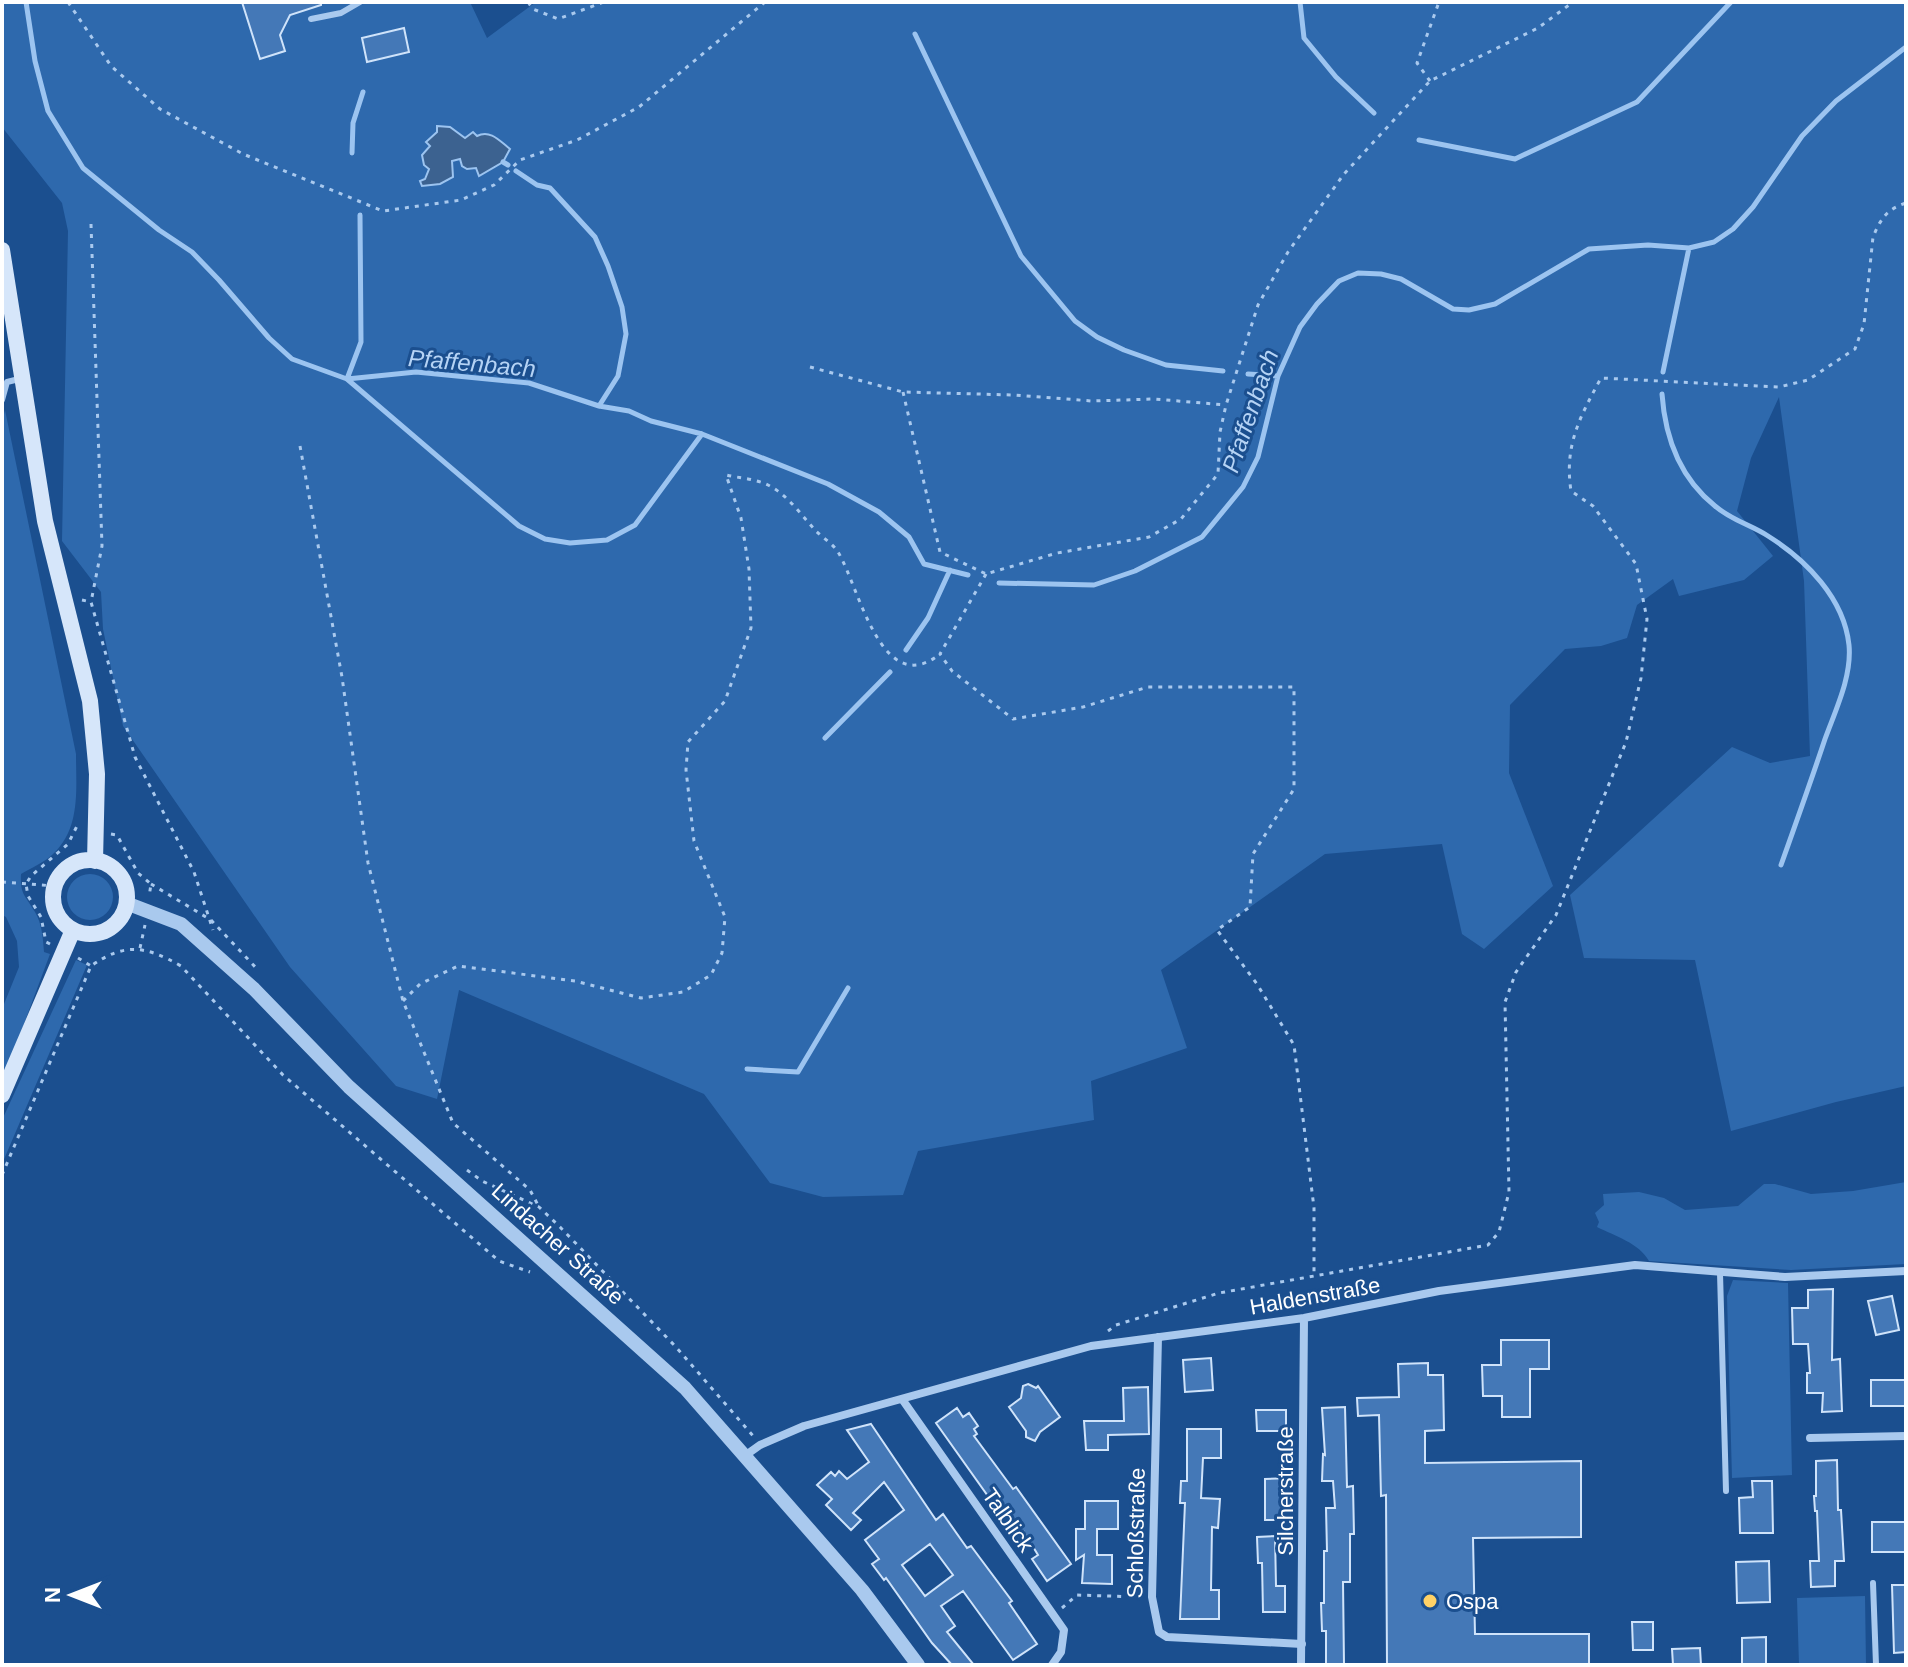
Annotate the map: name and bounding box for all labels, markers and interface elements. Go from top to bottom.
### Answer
water label: Pfaffenbach [407,344,537,382]
water label: Pfaffenbach [1216,346,1284,476]
street label: Lindacher Straße [487,1178,629,1310]
street label: Haldenstraße [1248,1272,1382,1320]
street label: Silcherstraße [1273,1426,1298,1556]
street label: Schloßstraße [1122,1467,1150,1599]
street label: Talblick [977,1483,1039,1558]
north arrow [32,1555,112,1635]
text: N [40,1587,65,1603]
place label: Ospa [1446,1589,1499,1614]
marker: Ospa [1421,1592,1439,1610]

